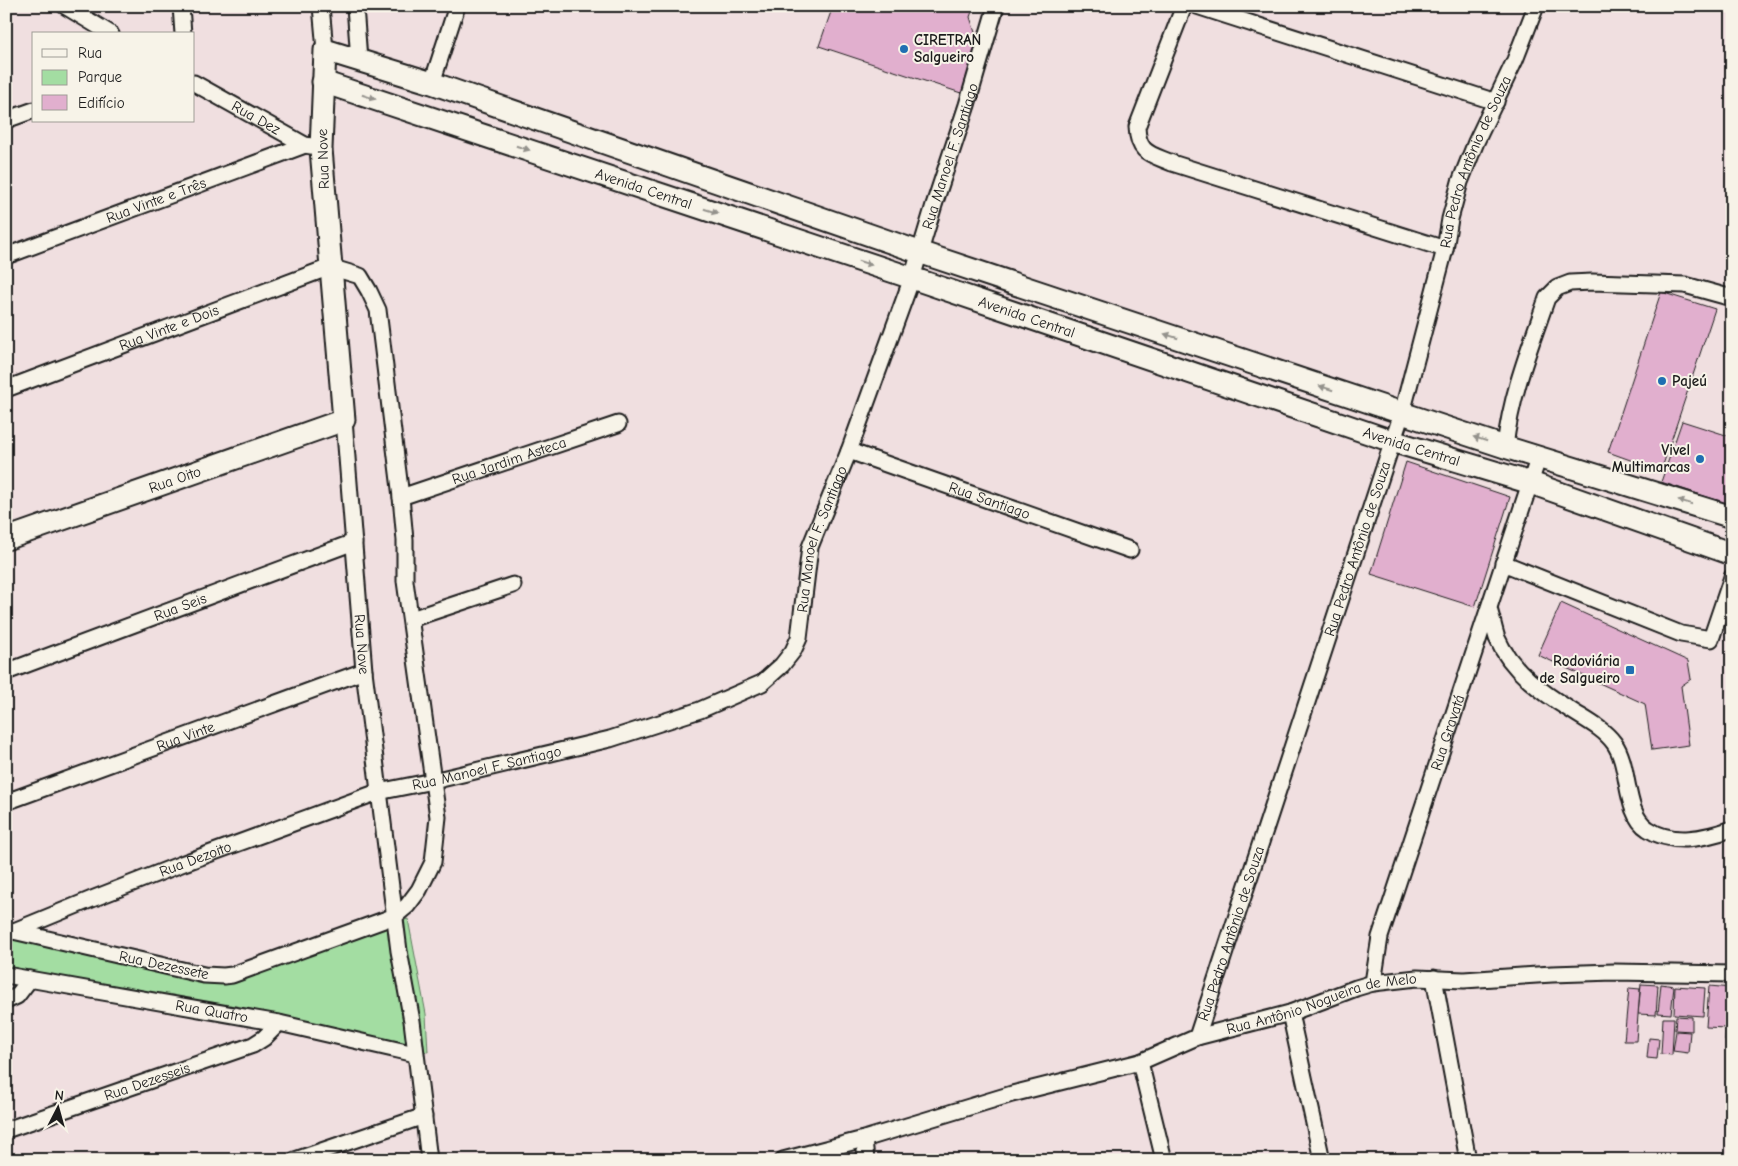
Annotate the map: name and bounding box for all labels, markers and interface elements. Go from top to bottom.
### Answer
place label: CIRETRAN Salgueiro [914,31,981,66]
legend [32,32,195,122]
marker: CIRETRAN Salgueiro [898,43,910,55]
text: Rua [78,44,102,62]
text: Parque [78,68,123,86]
street label: Rua Pedro Antônio de Souza [1436,73,1515,249]
street label: Rua Manoel F. Santiago [918,81,982,231]
text: Edifício [78,94,125,112]
one-way arrow [362,94,377,101]
street label: Rua Dez [229,97,284,139]
street label: Rua Nove [313,128,333,190]
one-way arrow [516,145,531,153]
street label: Avenida Central [593,164,694,213]
street label: Rua Vinte e Três [104,174,208,227]
one-way arrow [703,208,718,215]
one-way arrow [857,259,872,267]
street label: Avenida Central [976,292,1077,342]
street label: Rua Vinte e Dois [116,301,221,355]
one-way arrow [1164,332,1179,340]
place label: Pajeú [1672,372,1707,390]
marker: Pajeú [1656,375,1668,387]
one-way arrow [1318,383,1333,391]
street label: Avenida Central [1361,423,1462,470]
street label: Rua Jardim Asteca [449,433,569,488]
one-way arrow [1472,434,1487,442]
place label: Vivel Multimarcas [1612,441,1690,476]
marker: Vivel Multimarcas [1694,453,1706,465]
street label: Rua Pedro Antônio de Souza [1320,459,1395,638]
street label: Rua Oito [146,462,203,497]
street label: Rua Manoel F. Santiago [793,463,851,614]
street label: Rua Santiago [946,478,1033,523]
one-way arrow [1678,498,1693,506]
street label: Rua Seis [151,589,209,625]
street label: Rua Nove [350,613,373,676]
place label: Rodoviária de Salgueiro [1540,652,1620,687]
marker: Rodoviária de Salgueiro [1624,664,1636,676]
street label: Rua Gravatá [1427,692,1469,773]
street label: Rua Vinte [154,717,217,755]
street label: Rua Manoel F. Santiago [410,742,563,794]
street label: Rua Dezoito [157,837,234,881]
street label: Rua Pedro Antônio de Souza [1194,844,1268,1023]
street label: Rua Dezessete [117,947,211,983]
street label: Rua Antônio Nogueira de Melo [1224,969,1418,1038]
street label: Rua Quatro [174,996,250,1026]
street label: Rua Dezesseis [102,1058,192,1105]
north arrow [32,1084,82,1134]
text: N [54,1087,65,1104]

